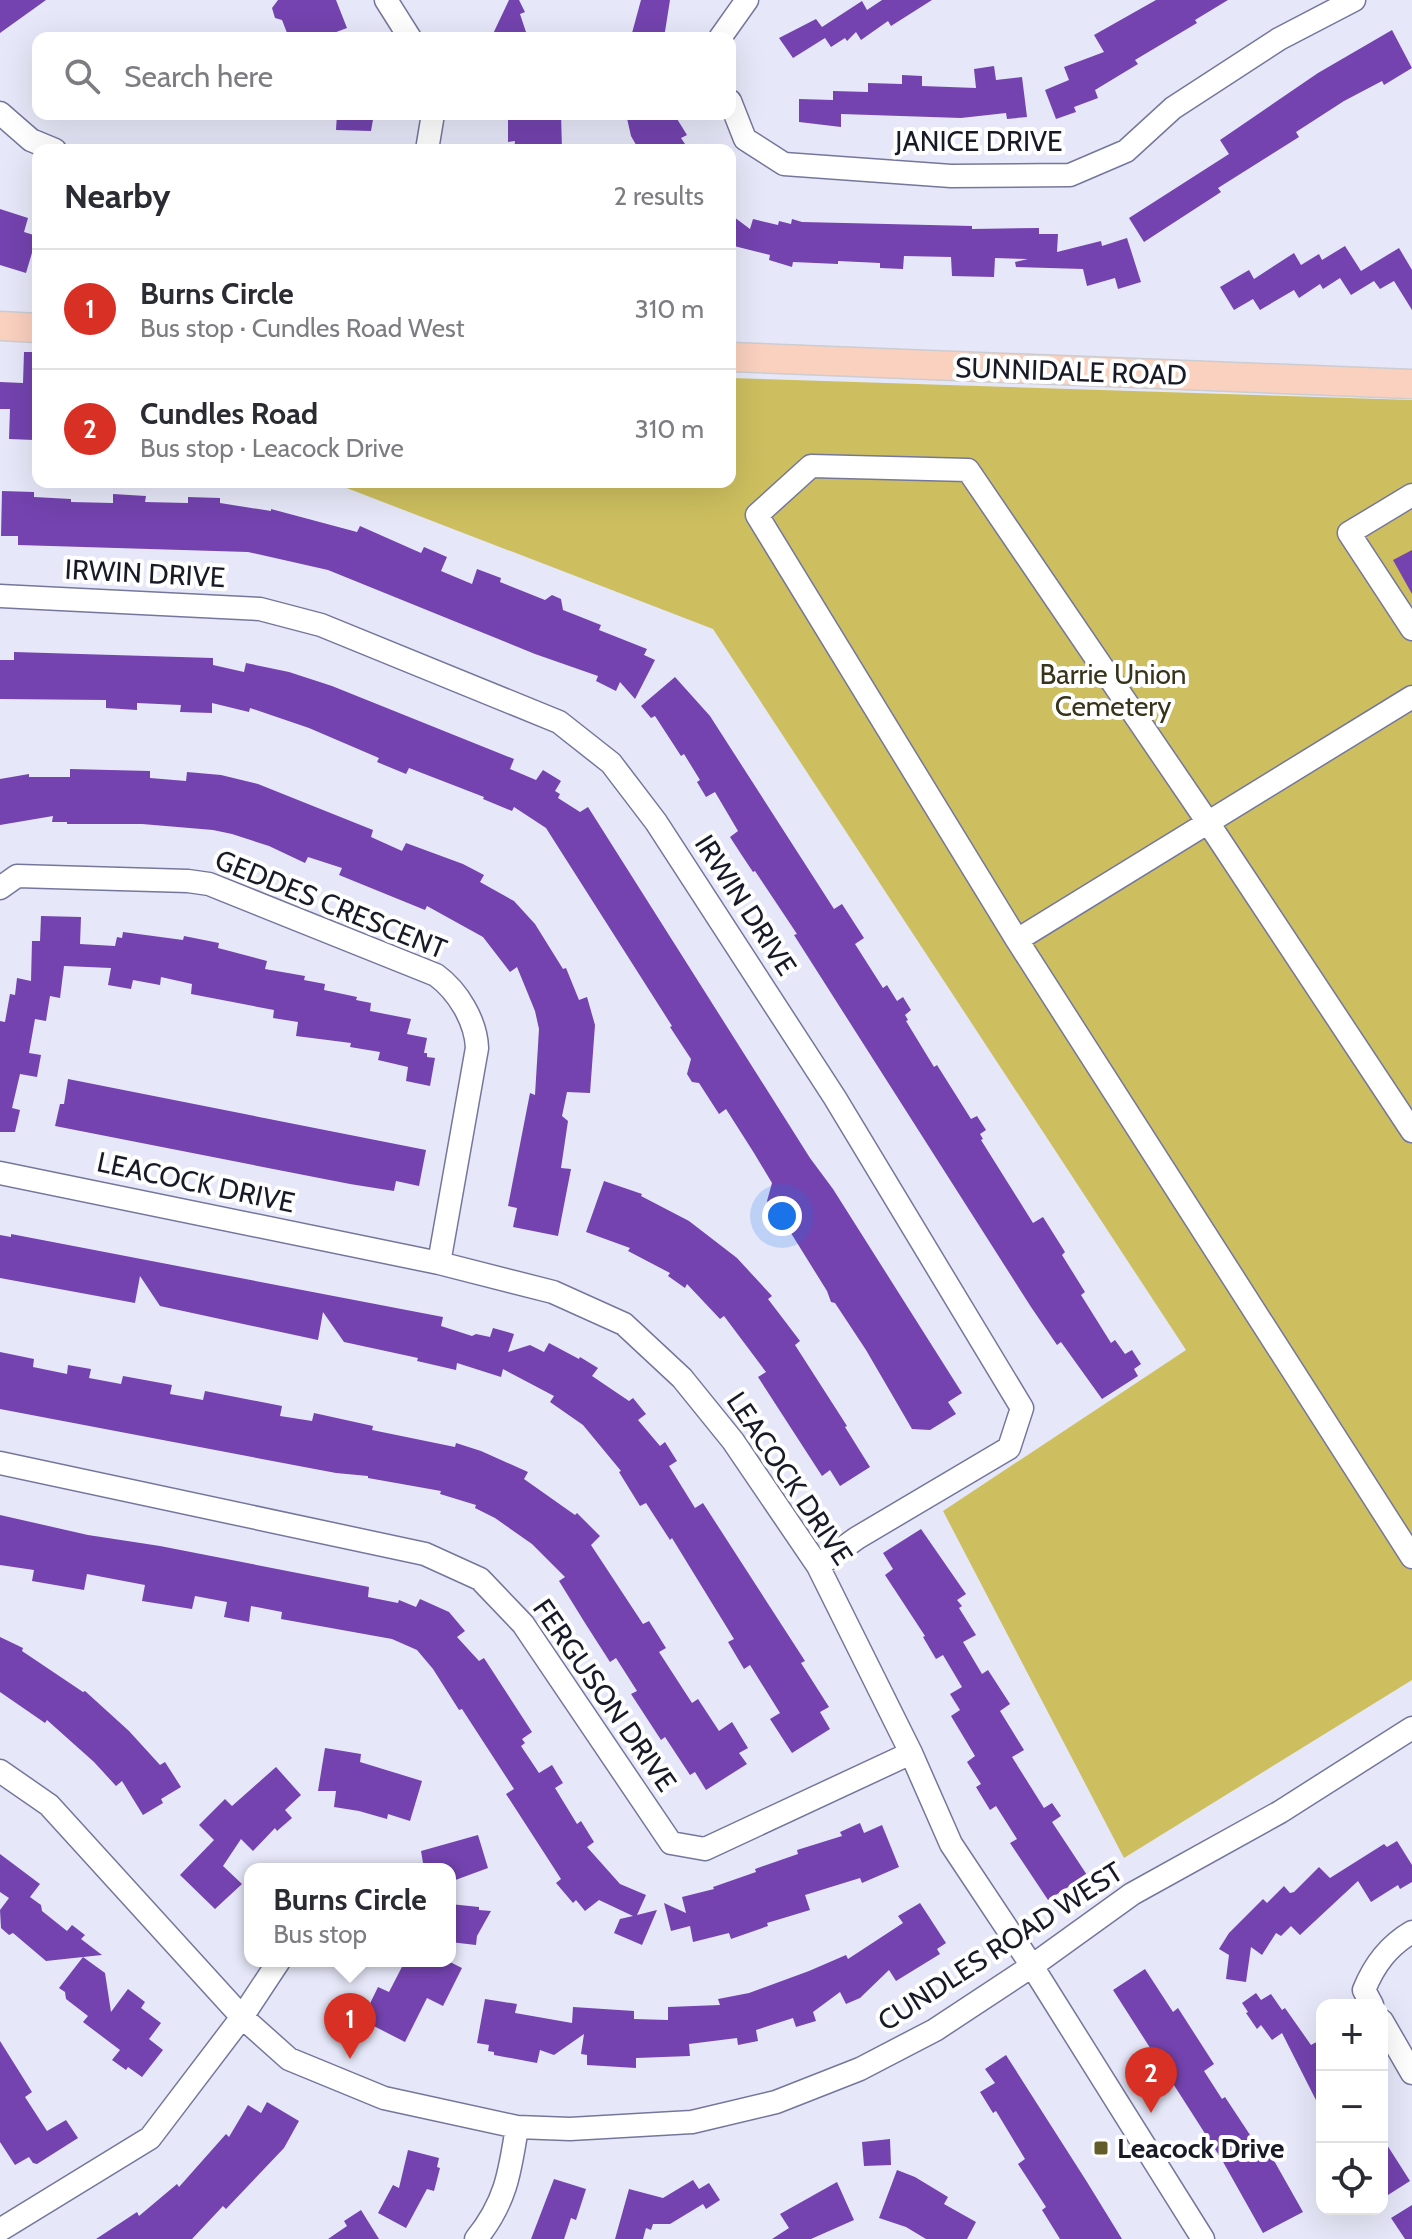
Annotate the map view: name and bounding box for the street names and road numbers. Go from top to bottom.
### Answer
street label: JANICE DRIVE [894,124,1063,158]
street label: SUNNIDALE ROAD [954,350,1188,392]
street label: IRWIN DRIVE [64,552,226,594]
street label: IRWIN DRIVE [688,828,804,982]
street label: GEDDES CRESCENT [210,842,452,966]
street label: LEACOCK DRIVE [94,1144,298,1220]
street label: LEACOCK DRIVE [720,1385,860,1571]
street label: FERGUSON DRIVE [526,1592,684,1798]
street label: CUNDLES ROAD WEST [871,1854,1129,2038]

